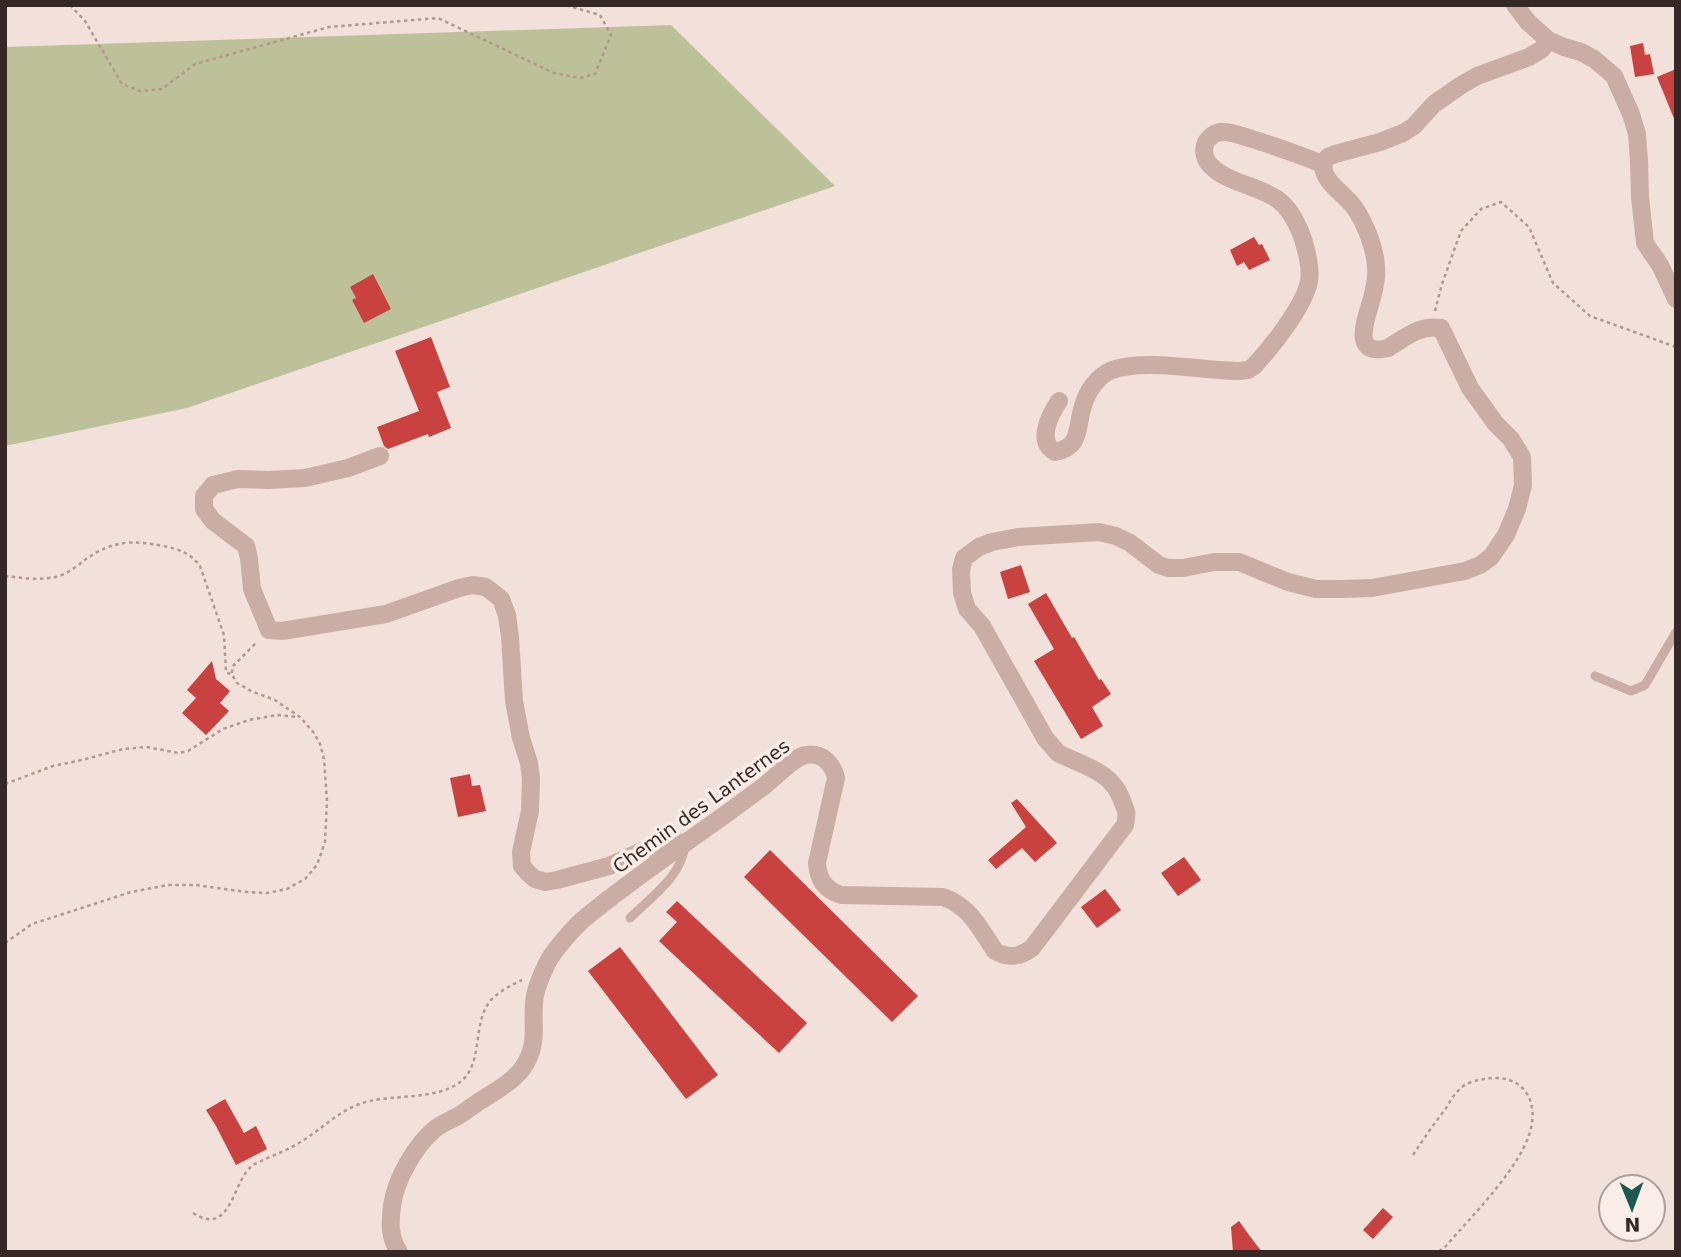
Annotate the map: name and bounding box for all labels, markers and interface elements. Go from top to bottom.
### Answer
street label: Chemin des Lanternes [608,734,794,878]
north arrow [1597,1173,1667,1243]
text: N [1624,1214,1640,1236]

